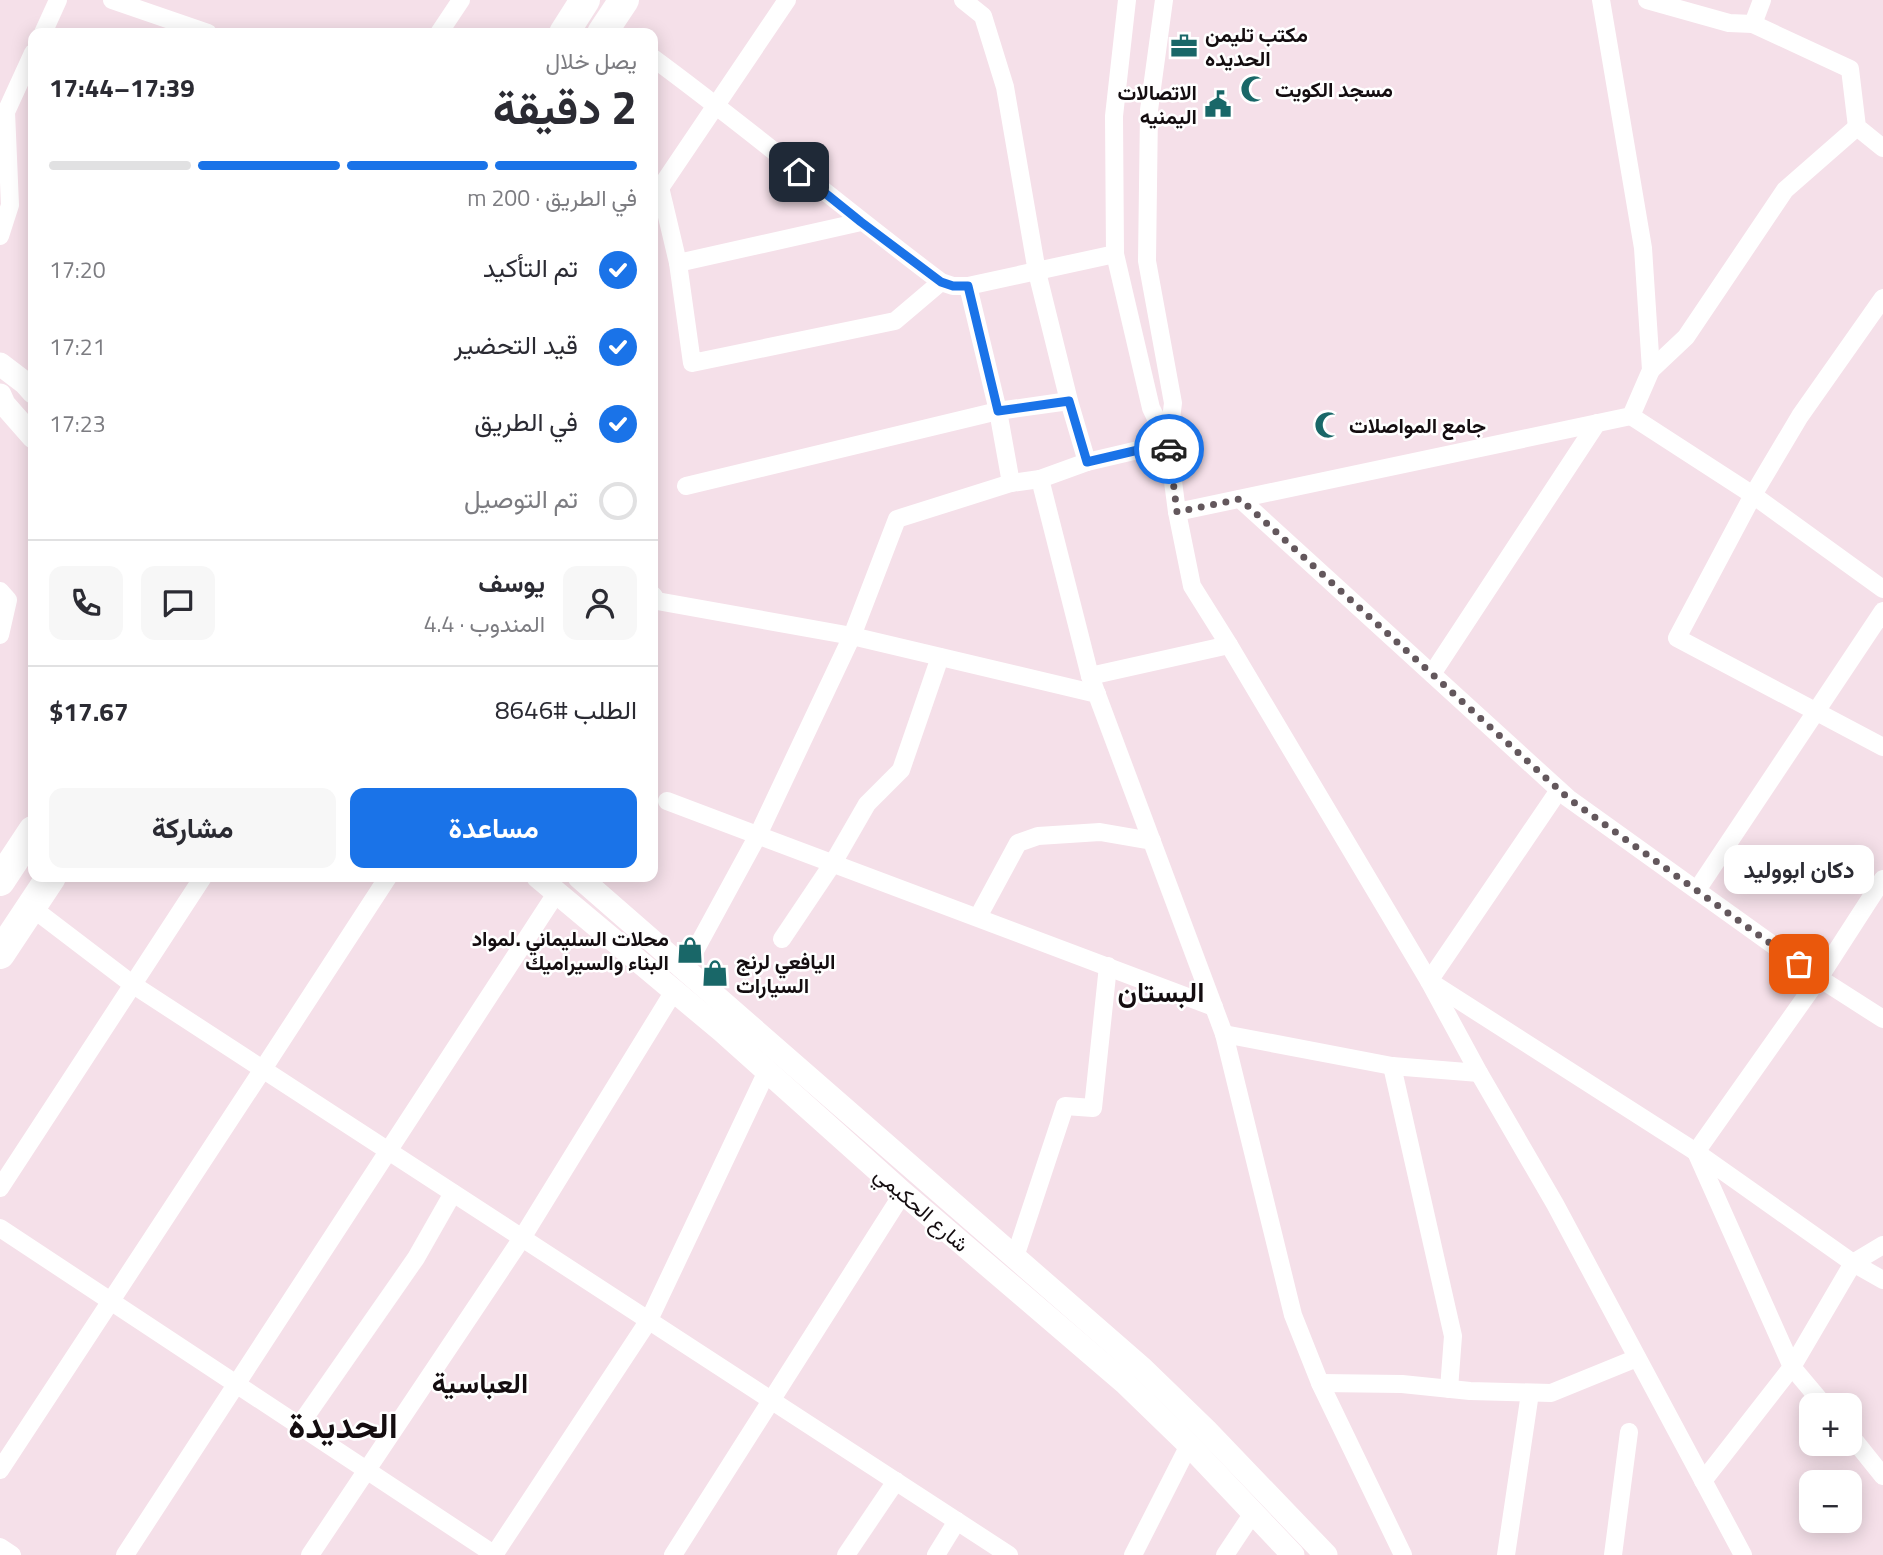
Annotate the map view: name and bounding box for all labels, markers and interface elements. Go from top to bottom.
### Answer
place label: مكتب تليمن الحديده [1205,18,1308,74]
office icon: مكتب تليمن الحديده [1169,31,1199,61]
text: يصل خلال [546,43,637,78]
text: 17:39–17:44 [49,68,195,107]
text: 2 دقيقة [493,72,637,142]
place label: مسجد الكويت [1275,73,1393,105]
mosque icon: مسجد الكويت [1239,74,1269,104]
place label: الاتصالات اليمنيه [1117,76,1197,132]
public building icon: الاتصالات اليمنيه [1203,89,1233,119]
pin [769,142,829,202]
icon: home [780,153,818,191]
text: في الطريق · 200 m [467,180,637,215]
text: تم التأكيد [483,248,578,287]
icon: check [599,251,637,289]
text: 17:20 [49,252,106,287]
text: قيد التحضير [454,325,578,364]
icon: check [599,328,637,366]
text: 17:21 [49,329,106,364]
text: في الطريق [474,402,578,441]
icon: check [599,405,637,443]
text: 17:23 [49,406,106,441]
place label: جامع المواصلات [1349,409,1486,441]
mosque icon: جامع المواصلات [1313,410,1343,440]
courier [1134,414,1204,484]
icon: car [1150,430,1188,468]
text: تم التوصيل [464,479,578,518]
text: يوسف [478,563,545,602]
button: phone [49,566,123,640]
button: chat [141,566,215,640]
button: person [563,566,637,640]
text: المندوب · 4.4 [424,606,545,641]
text: الطلب #8646 [495,690,637,729]
text: $17.67 [49,692,128,731]
button: مشاركة [49,788,336,868]
button: مساعدة [350,788,637,868]
callout: دكان ابووليد [1724,845,1874,894]
text: دكان ابووليد [1744,852,1854,887]
place label: محلات السليماني .لمواد البناء والسيراميك [472,922,669,978]
pin [1769,934,1829,994]
shop icon: محلات السليماني .لمواد البناء والسيراميك [675,935,705,965]
place label: اليافعي لرنج السيارات [736,945,836,1001]
icon: bag [1780,945,1818,983]
shop icon: اليافعي لرنج السيارات [700,958,730,988]
district label: البستان [1118,970,1204,1013]
street label: شارع الحكيمي [866,1159,976,1261]
district label: العباسية [432,1361,528,1404]
map controls [1799,1393,1862,1533]
button: + [1799,1393,1862,1456]
district label: الحديدة [288,1398,398,1452]
button: − [1799,1470,1862,1533]

